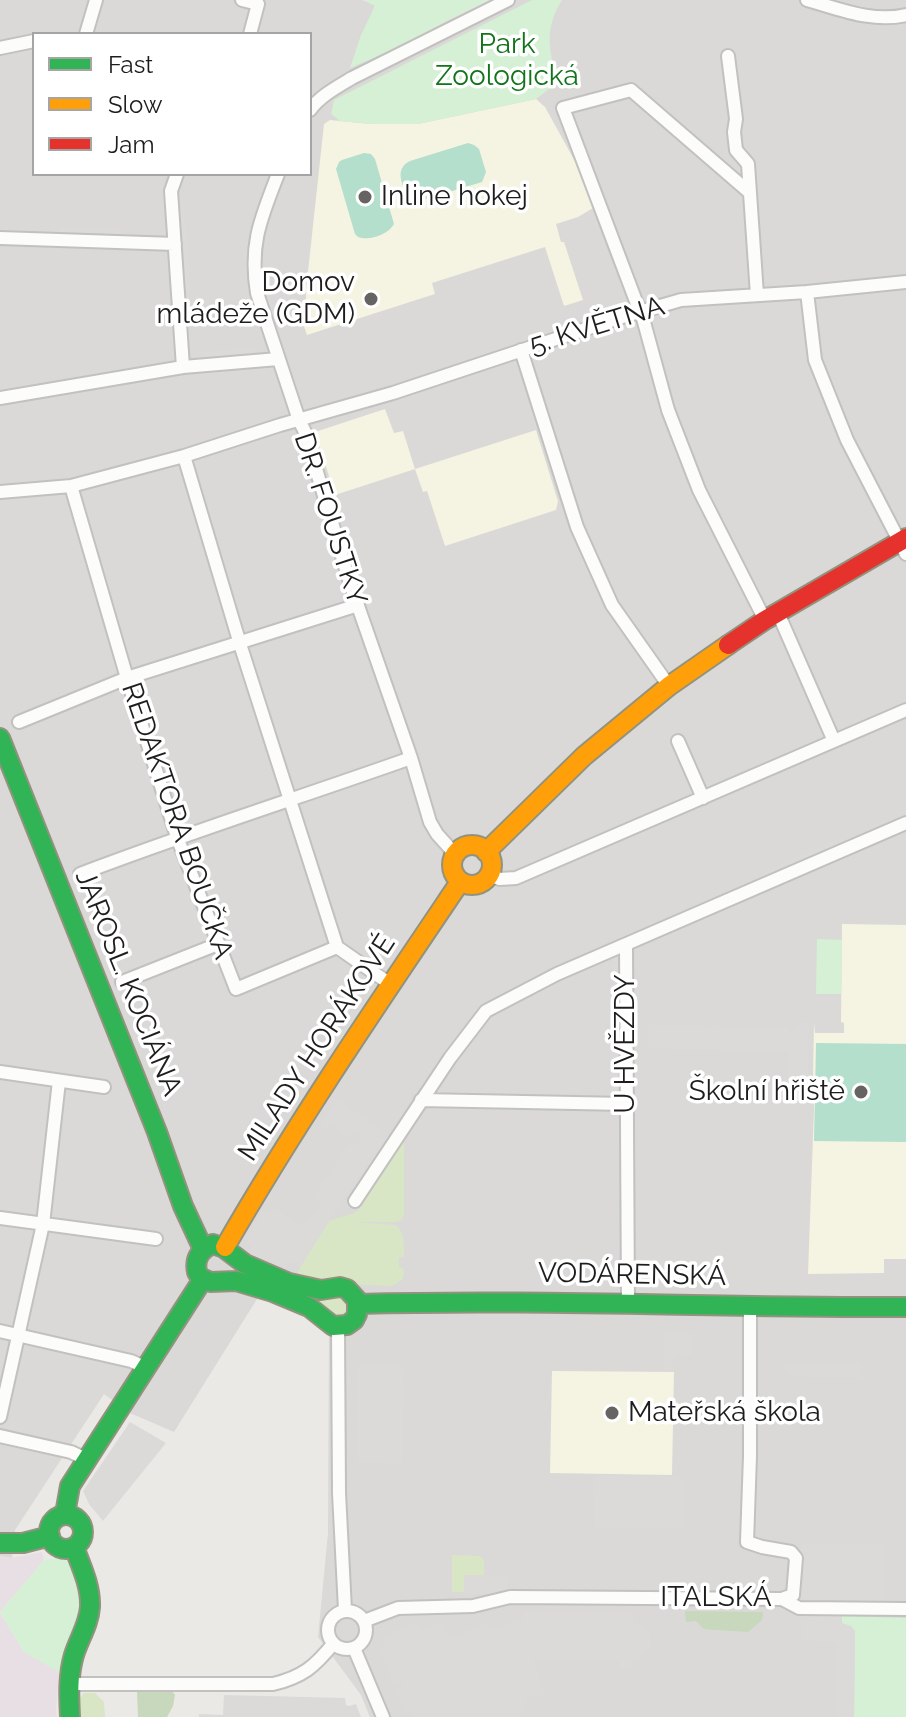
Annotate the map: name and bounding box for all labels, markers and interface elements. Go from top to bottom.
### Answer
park label: Park Zoologická [435,28,579,94]
legend [32,32,312,176]
text: Fast [108,50,153,79]
text: Slow [108,90,162,119]
text: Jam [108,130,154,159]
place label: Inline hokej [381,180,528,214]
marker: Inline hokej [356,188,374,206]
place label: Domov mládeže (GDM) [157,266,355,332]
marker: Domov mládeže (GDM) [362,290,380,308]
street label: 5. KVĚTNA [525,290,669,362]
street label: DR. FOUSTKY [286,429,374,609]
street label: REDAKTORA BOUČKA [114,678,240,964]
street label: JAROSL. KOCIÁNA [67,865,189,1101]
street label: MILADY HORÁKOVÉ [231,929,403,1167]
street label: U HVĚZDY [609,974,643,1114]
place label: Školní hřiště [689,1075,845,1109]
marker: Školní hřiště [852,1083,870,1101]
street label: VODÁRENSKÁ [538,1257,726,1293]
place label: Mateřská škola [628,1396,821,1430]
marker: Mateřská škola [603,1404,621,1422]
street label: ITALSKÁ [660,1581,772,1615]

